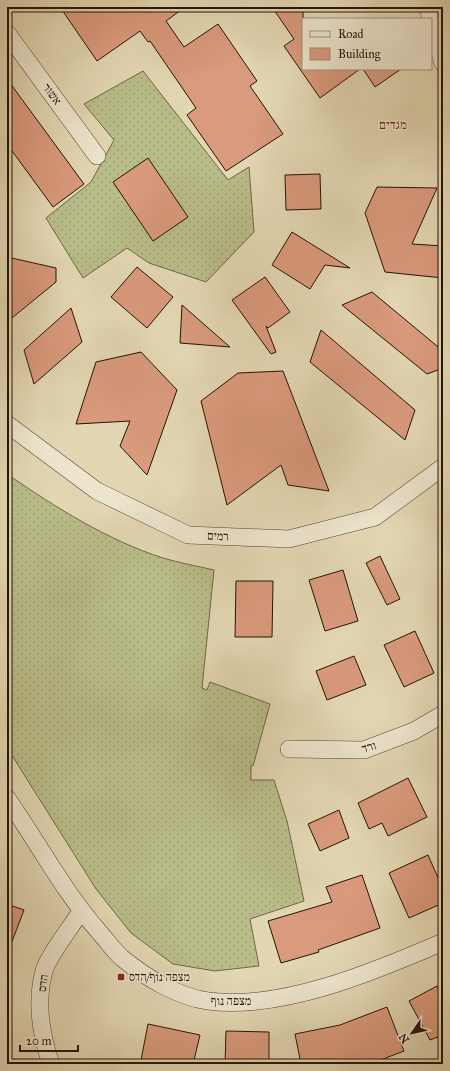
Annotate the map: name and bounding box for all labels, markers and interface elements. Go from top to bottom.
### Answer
legend [302,18,432,70]
text: Road [338,27,364,41]
text: Building [338,47,381,62]
street label: אשור [40,81,64,107]
district label: מגדים [379,117,407,133]
street label: רמים [207,529,229,543]
street label: ורד [360,738,378,756]
place label: מצפה נוף/הדס [129,970,190,984]
marker: מצפה נוף/הדס [116,972,126,982]
street label: הדס [35,973,51,993]
street label: מצפה נוף [211,994,251,1008]
north arrow [392,1013,432,1053]
scale bar [20,1027,78,1053]
text: N [396,1030,412,1046]
text: 20 m [26,1034,52,1048]

